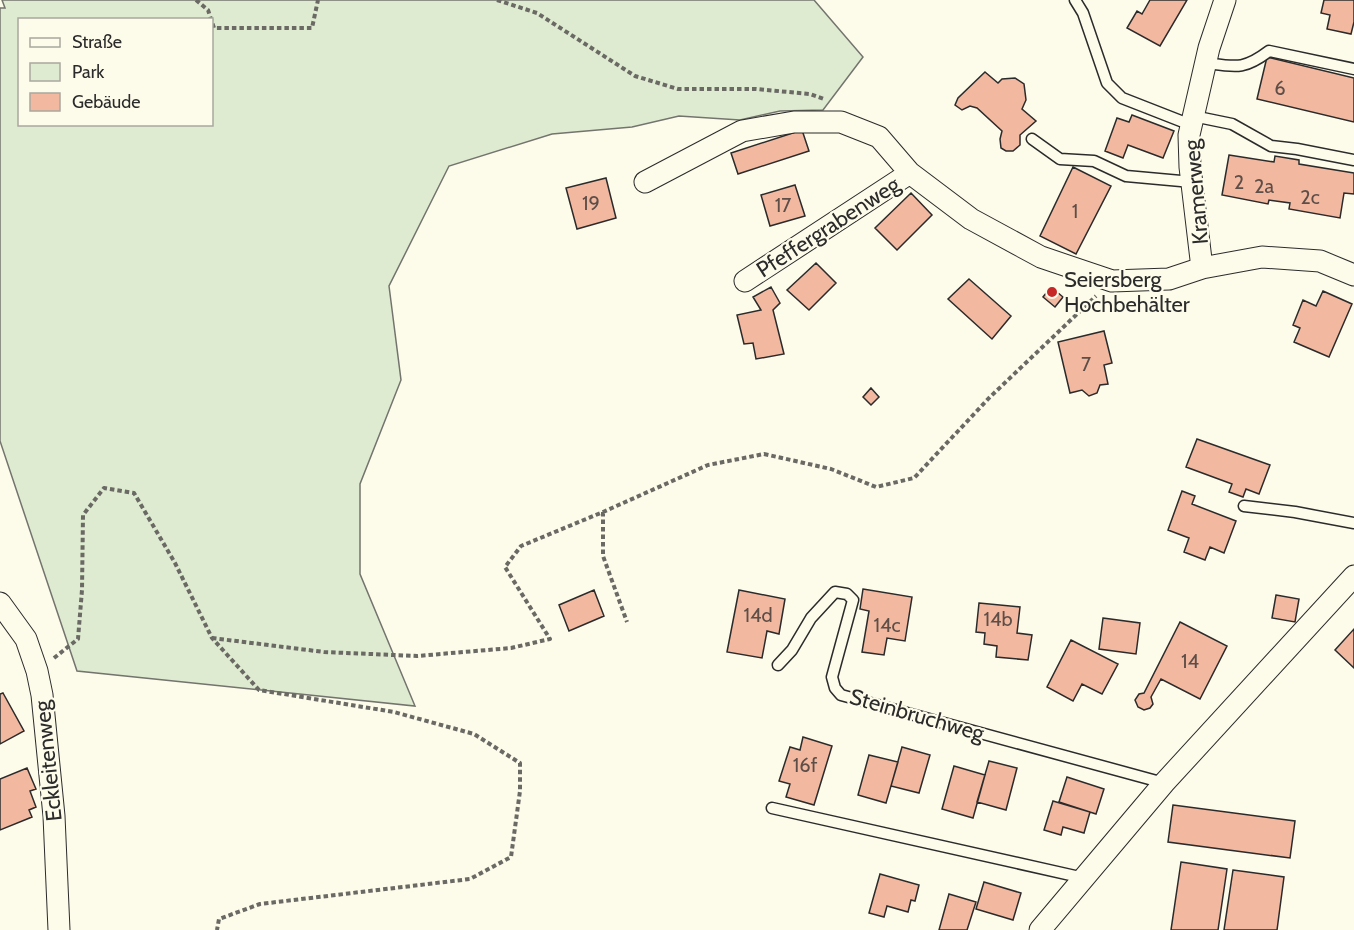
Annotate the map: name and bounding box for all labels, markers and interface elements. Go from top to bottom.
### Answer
legend [18,18,213,126]
text: Straße [72,31,122,53]
text: Park [72,61,105,83]
house number: 6 [1274,76,1286,100]
text: Gebäude [72,91,141,113]
street label: Kramerweg [1178,137,1214,246]
street label: Pfeffergrabenweg [751,170,906,283]
house number: 2 [1234,170,1244,194]
house number: 2a [1254,174,1274,198]
house number: 2c [1300,185,1320,209]
house number: 19 [582,191,600,215]
house number: 17 [775,193,791,217]
house number: 1 [1072,199,1078,223]
place label: Seiersberg Hochbehälter [1064,266,1190,318]
marker: Seiersberg Hochbehälter [1045,285,1059,299]
house number: 7 [1081,352,1091,376]
house number: 14d [743,603,773,627]
house number: 14b [983,607,1013,631]
house number: 14c [873,613,901,637]
house number: 14 [1181,649,1199,673]
street label: Steinbruchweg [847,683,988,747]
street label: Eckleitenweg [28,698,68,823]
house number: 16f [793,753,818,777]

